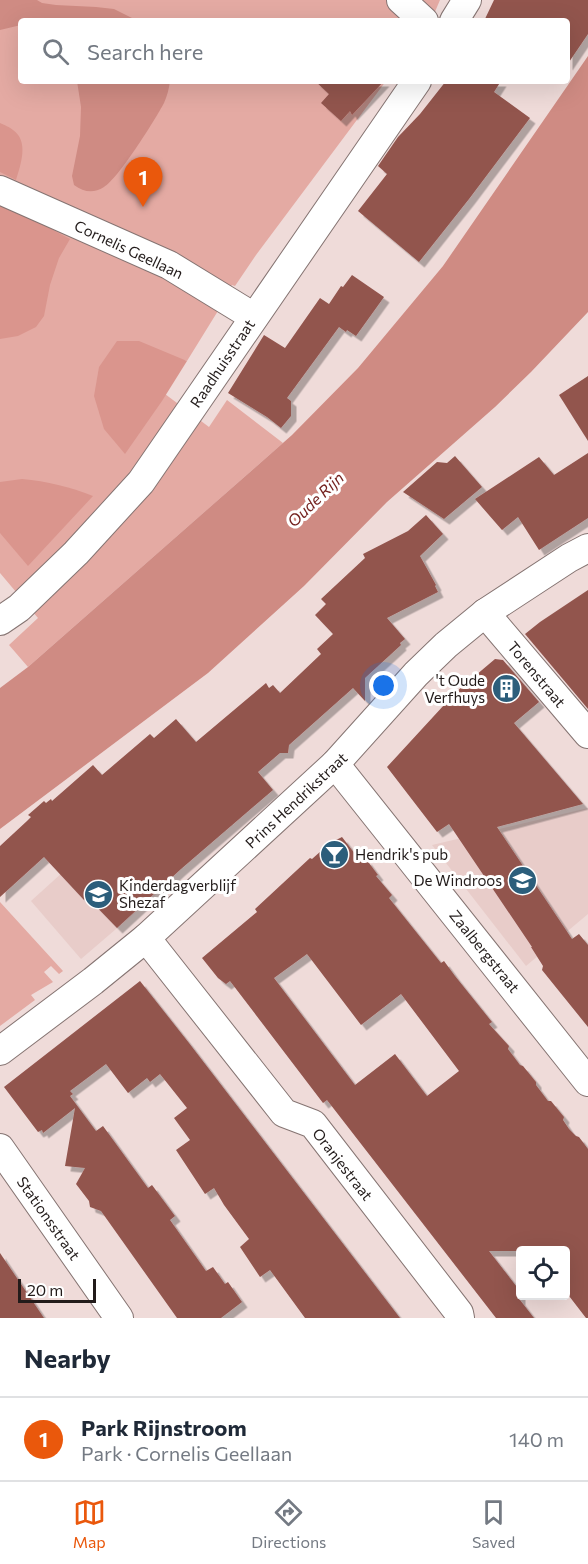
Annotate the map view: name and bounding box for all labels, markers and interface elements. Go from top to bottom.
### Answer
search box [18,18,570,84]
icon: search [39,35,72,68]
text: Search here [87,38,203,65]
pin: 1 [124,158,162,207]
street label: Cornelis Geellaan [72,216,186,282]
street label: Raadhuisstraat [186,315,258,411]
water label: Oude Rijn [283,468,347,530]
street label: Torenstraat [504,637,570,711]
your location [369,671,398,700]
place label: 't Oude Verfhuys [424,671,485,706]
building icon: 't Oude Verfhuys [490,673,522,705]
street label: Prins Hendrikstraat [241,748,351,852]
bar icon: Hendrik's pub [318,838,350,870]
place label: Hendrik's pub [355,845,448,863]
school or university icon: De Windroos [507,864,539,896]
place label: De Windroos [413,871,502,889]
place label: Kinderdagverblijf Shezaf [119,876,236,911]
school or university icon: Kinderdagverblijf Shezaf [82,878,114,910]
street label: Zaalbergstraat [446,906,524,996]
street label: Oranjestraat [309,1124,377,1204]
street label: Stationsstraat [14,1173,84,1263]
map controls [516,1246,570,1300]
button: locate [516,1246,570,1300]
scale bar [18,1276,96,1304]
text: 20 m [27,1280,63,1299]
text: Nearby [24,1342,111,1373]
text: Park Rijnstroom [81,1414,247,1441]
text: 1 [39,1427,48,1451]
text: 140 m [509,1427,564,1451]
text: Park · Cornelis Geellaan [81,1441,292,1465]
tab: Map [73,1496,106,1551]
tab: Directions [251,1496,326,1551]
tab: Saved [472,1496,515,1551]

